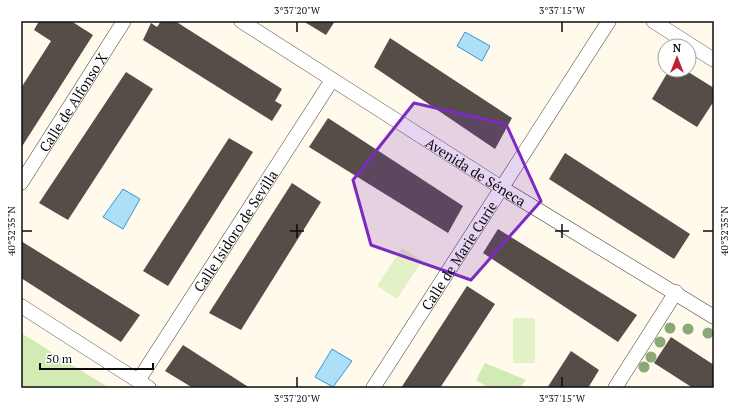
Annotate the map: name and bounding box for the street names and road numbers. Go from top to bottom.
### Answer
street label: Calle de Alfonso X [34,48,111,155]
street label: Avenida de Séneca [422,132,530,210]
street label: Calle Isidoro de Sevilla [189,166,281,295]
street label: Calle de Marie Curie [416,197,501,313]

